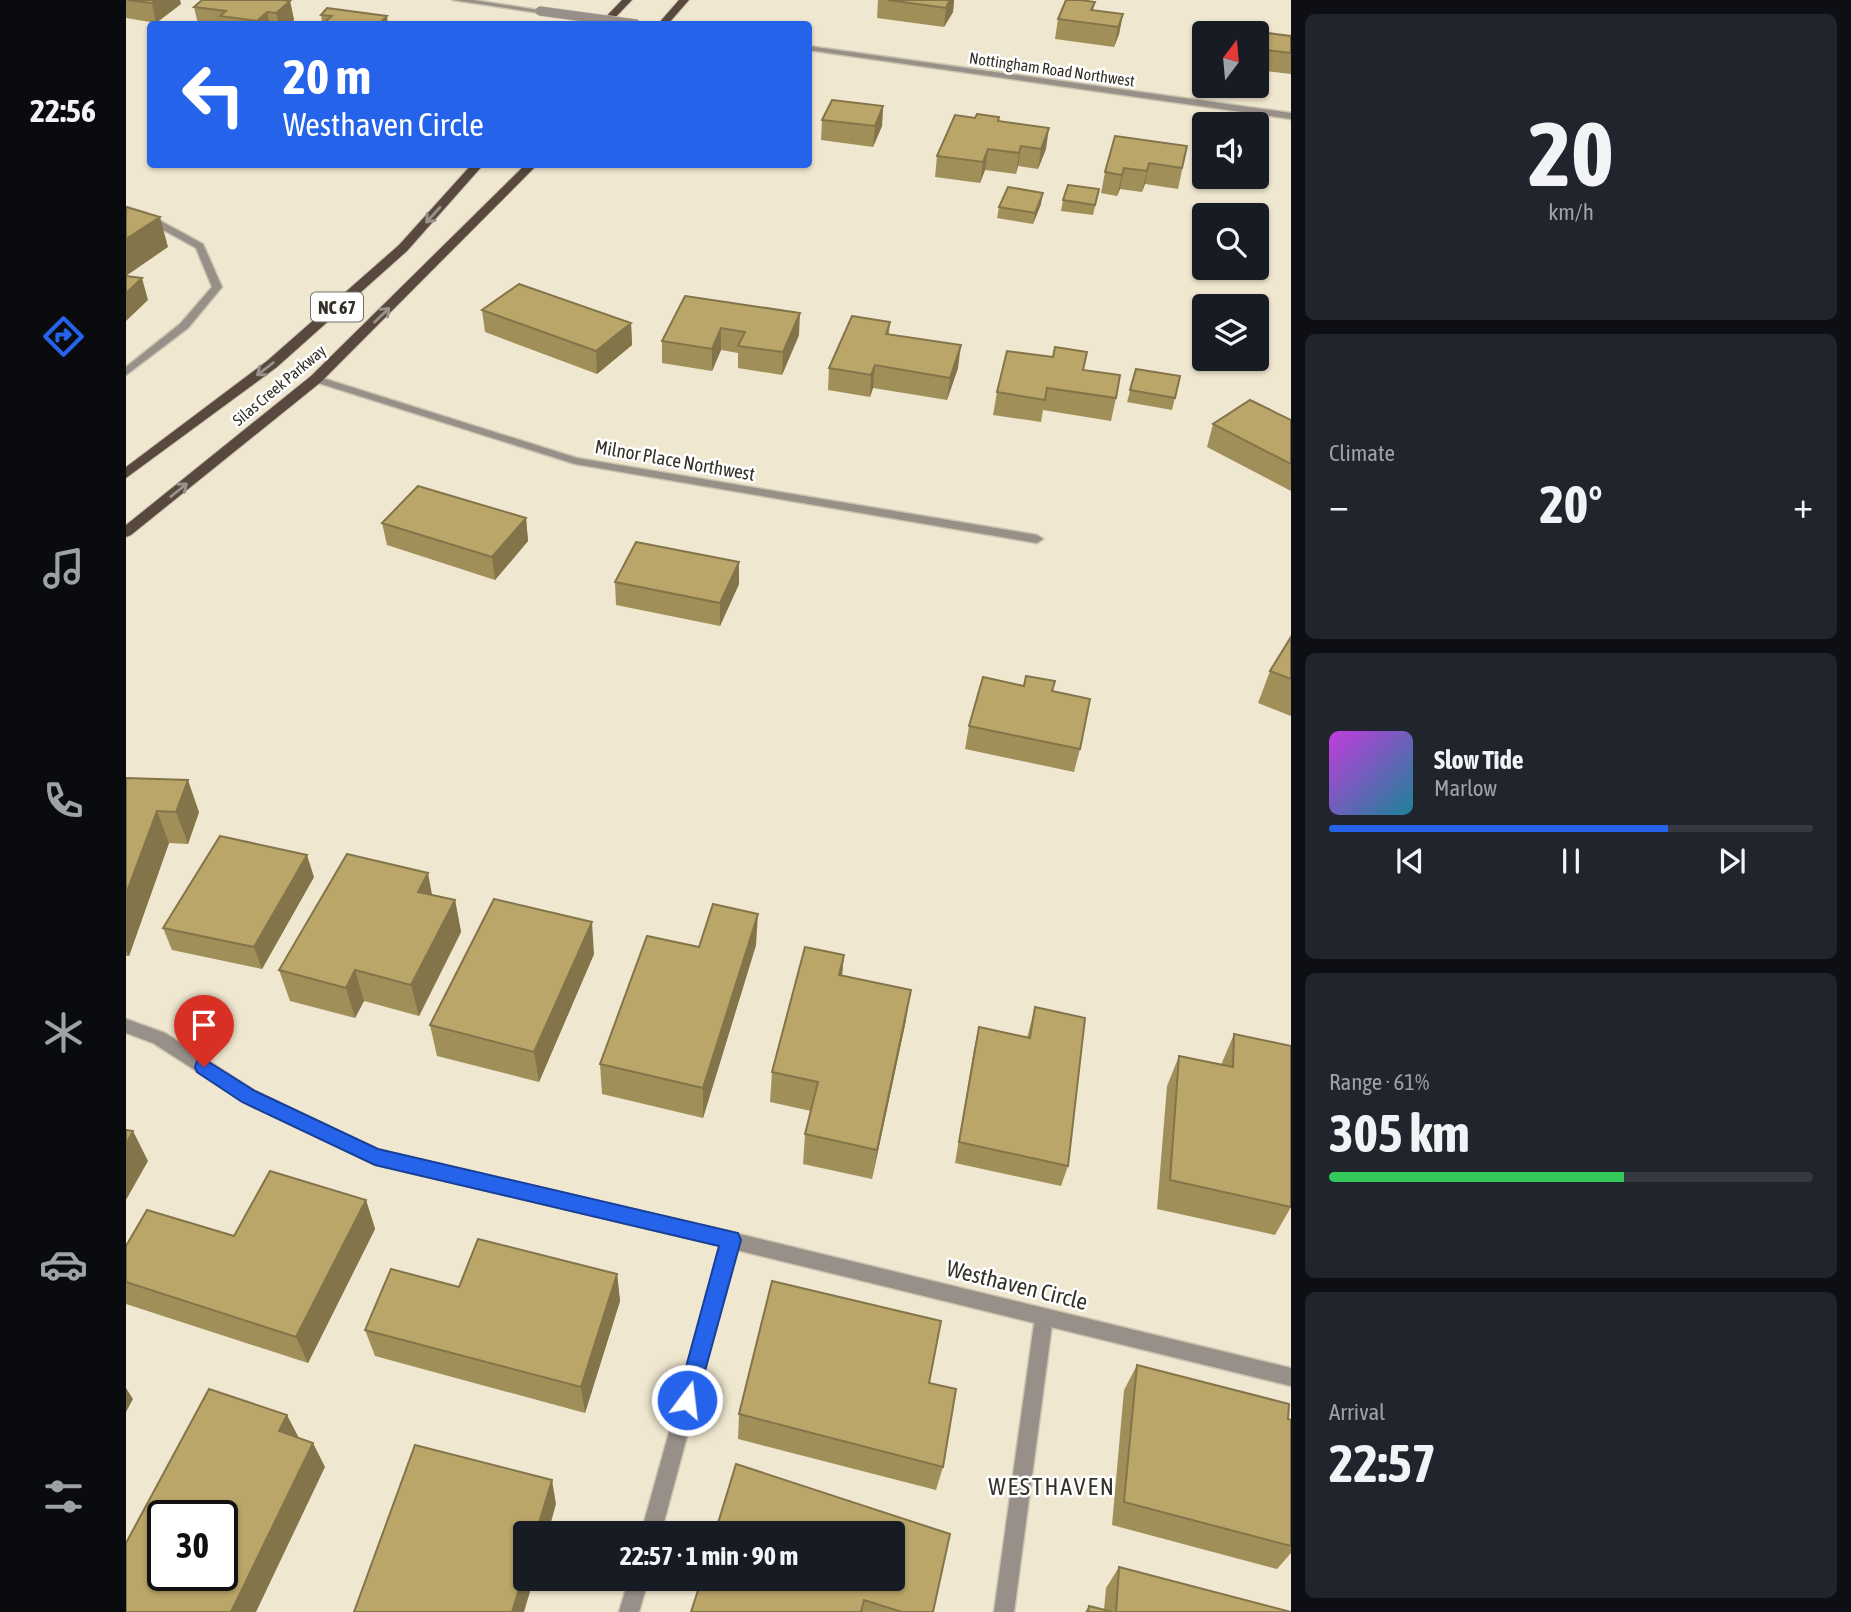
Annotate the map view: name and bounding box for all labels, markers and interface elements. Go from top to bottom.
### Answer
north arrow [1192,21,1269,98]
map controls [1192,21,1269,371]
text: 20 m [283,48,371,104]
street label: Nottingham Road Northwest [968,48,1136,91]
icon: left [168,49,259,140]
text: 22:56 [30,92,96,129]
text: 20 [1528,101,1614,205]
text: Westhaven Circle [283,106,484,143]
button: sound [1192,112,1269,189]
text: km/h [1548,199,1594,225]
button: search [1192,203,1269,280]
one-way arrow [425,206,441,224]
road number: NC 67 [311,292,363,321]
button: layers [1192,294,1269,371]
one-way arrow [374,306,391,323]
icon: directions [39,312,88,361]
street label: Silas Creek Parkway [229,341,330,430]
one-way arrow [257,361,275,376]
street label: Milnor Place Northwest [593,435,757,485]
text: Climate [1329,440,1395,466]
text: 20° [1539,474,1603,534]
one-way arrow [170,482,188,497]
text: − [1329,483,1349,526]
text: + [1793,483,1813,526]
icon: music [39,544,88,593]
text: Slow Tide [1434,745,1524,775]
text: Marlow [1434,775,1497,801]
icon: phone [39,776,88,825]
icon: previous [1391,842,1429,880]
icon: pause [1552,842,1590,880]
icon: next [1713,842,1751,880]
pin [174,995,234,1067]
icon: arrive [185,1006,223,1044]
icon: climate [39,1008,88,1057]
text: Range · 61% [1329,1069,1429,1095]
text: 305 km [1329,1103,1470,1163]
icon: car [39,1240,88,1289]
street label: Westhaven Circle [944,1255,1090,1315]
position arrow [650,1363,724,1437]
text: Arrival [1329,1399,1385,1425]
text: 22:57 [1329,1433,1436,1493]
icon: filters [39,1472,88,1521]
district label: WESTHAVEN [988,1473,1116,1500]
speed limit sign: 30 [147,1500,238,1591]
text: 22:57 · 1 min · 90 m [620,1541,798,1571]

